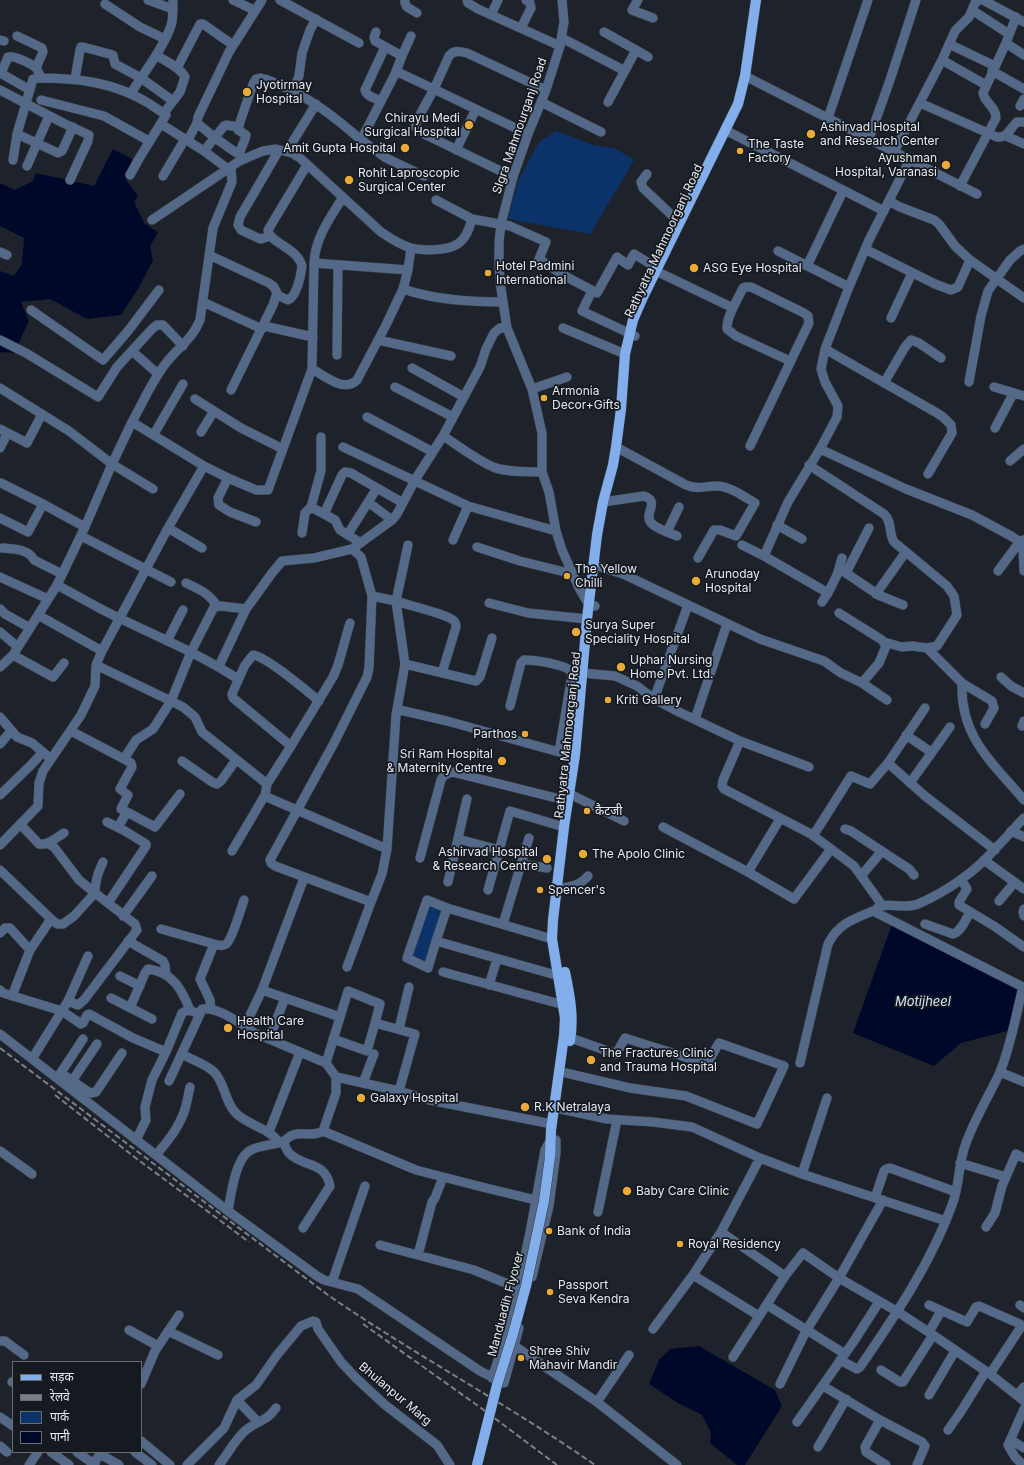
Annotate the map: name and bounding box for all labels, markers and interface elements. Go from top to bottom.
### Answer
street label: SIgra Mahmourganj Road [490,56,550,196]
place label: Jyotirmay Hospital [256,78,312,106]
marker: Jyotirmay Hospital [241,86,253,98]
place label: Chirayu Medi Surgical Hospital [364,111,460,139]
marker: Chirayu Medi Surgical Hospital [463,119,475,131]
place label: Ashirvad Hospital and Research Center [820,120,939,148]
marker: Ashirvad Hospital and Research Center [805,128,817,140]
place label: The Taste Factory [748,137,804,165]
place label: Amit Gupta Hospital [283,141,396,155]
marker: Amit Gupta Hospital [399,142,411,154]
marker: The Taste Factory [735,146,745,156]
place label: Ayushman Hospital, Varanasi [835,151,937,179]
marker: Ayushman Hospital, Varanasi [940,159,952,171]
street label: Rathyatra Mahmoorganj Road [622,162,706,320]
place label: Rohit Laproscopic Surgical Center [358,166,460,194]
marker: Rohit Laproscopic Surgical Center [343,174,355,186]
place label: Hotel Padmini International [496,259,574,287]
place label: ASG Eye Hospital [703,261,802,275]
marker: ASG Eye Hospital [688,262,700,274]
marker: Hotel Padmini International [483,268,493,278]
place label: Armonia Decor+Gifts [552,384,620,412]
marker: Armonia Decor+Gifts [539,393,549,403]
place label: The Yellow Chilli [575,562,637,590]
place label: Arunoday Hospital [705,567,760,595]
marker: The Yellow Chilli [562,571,572,581]
marker: Arunoday Hospital [690,575,702,587]
place label: Surya Super Speciality Hospital [585,618,690,646]
marker: Surya Super Speciality Hospital [570,626,582,638]
street label: Rathyatra Mahmoorganj Road [552,651,584,819]
place label: Uphar Nursing Home Pvt. Ltd. [630,653,713,681]
marker: Uphar Nursing Home Pvt. Ltd. [615,661,627,673]
place label: Kriti Gallery [616,693,682,707]
marker: Kriti Gallery [603,695,613,705]
place label: Parthos [473,727,517,741]
marker: Parthos [520,729,530,739]
place label: Sri Ram Hospital & Maternity Centre [386,747,493,775]
marker: Sri Ram Hospital & Maternity Centre [496,755,508,767]
place label: कैटजी [595,804,622,818]
marker: कैटजी [582,806,592,816]
place label: Ashirvad Hospital & Research Centre [432,845,538,873]
place label: The Apolo Clinic [592,847,685,861]
marker: The Apolo Clinic [577,848,589,860]
marker: Ashirvad Hospital & Research Centre [541,853,553,865]
place label: Spencer's [548,883,605,897]
marker: Spencer's [535,885,545,895]
water label: Motijheel [895,994,951,1010]
place label: Health Care Hospital [237,1014,304,1042]
marker: Health Care Hospital [222,1022,234,1034]
place label: The Fractures Clinic and Trauma Hospital [600,1046,717,1074]
marker: The Fractures Clinic and Trauma Hospital [585,1054,597,1066]
place label: Galaxy Hospital [370,1091,458,1105]
marker: Galaxy Hospital [355,1092,367,1104]
place label: R.K Netralaya [534,1100,611,1114]
marker: R.K Netralaya [519,1101,531,1113]
place label: Baby Care Clinic [636,1184,729,1198]
marker: Baby Care Clinic [621,1185,633,1197]
place label: Bank of India [557,1224,631,1238]
marker: Bank of India [544,1226,554,1236]
place label: Royal Residency [688,1237,781,1251]
marker: Royal Residency [675,1239,685,1249]
street label: Manduadih Flyover [485,1250,527,1358]
place label: Passport Seva Kendra [558,1278,630,1306]
marker: Passport Seva Kendra [545,1287,555,1297]
place label: Shree Shiv Mahavir Mandir [529,1344,617,1372]
marker: Shree Shiv Mahavir Mandir [516,1353,526,1363]
street label: Bhulanpur Marg [356,1359,434,1429]
legend [12,1361,142,1453]
text: सड़क [50,1369,74,1384]
text: रेलवे [50,1389,70,1404]
text: पार्क [50,1409,69,1424]
text: पानी [50,1429,70,1444]

